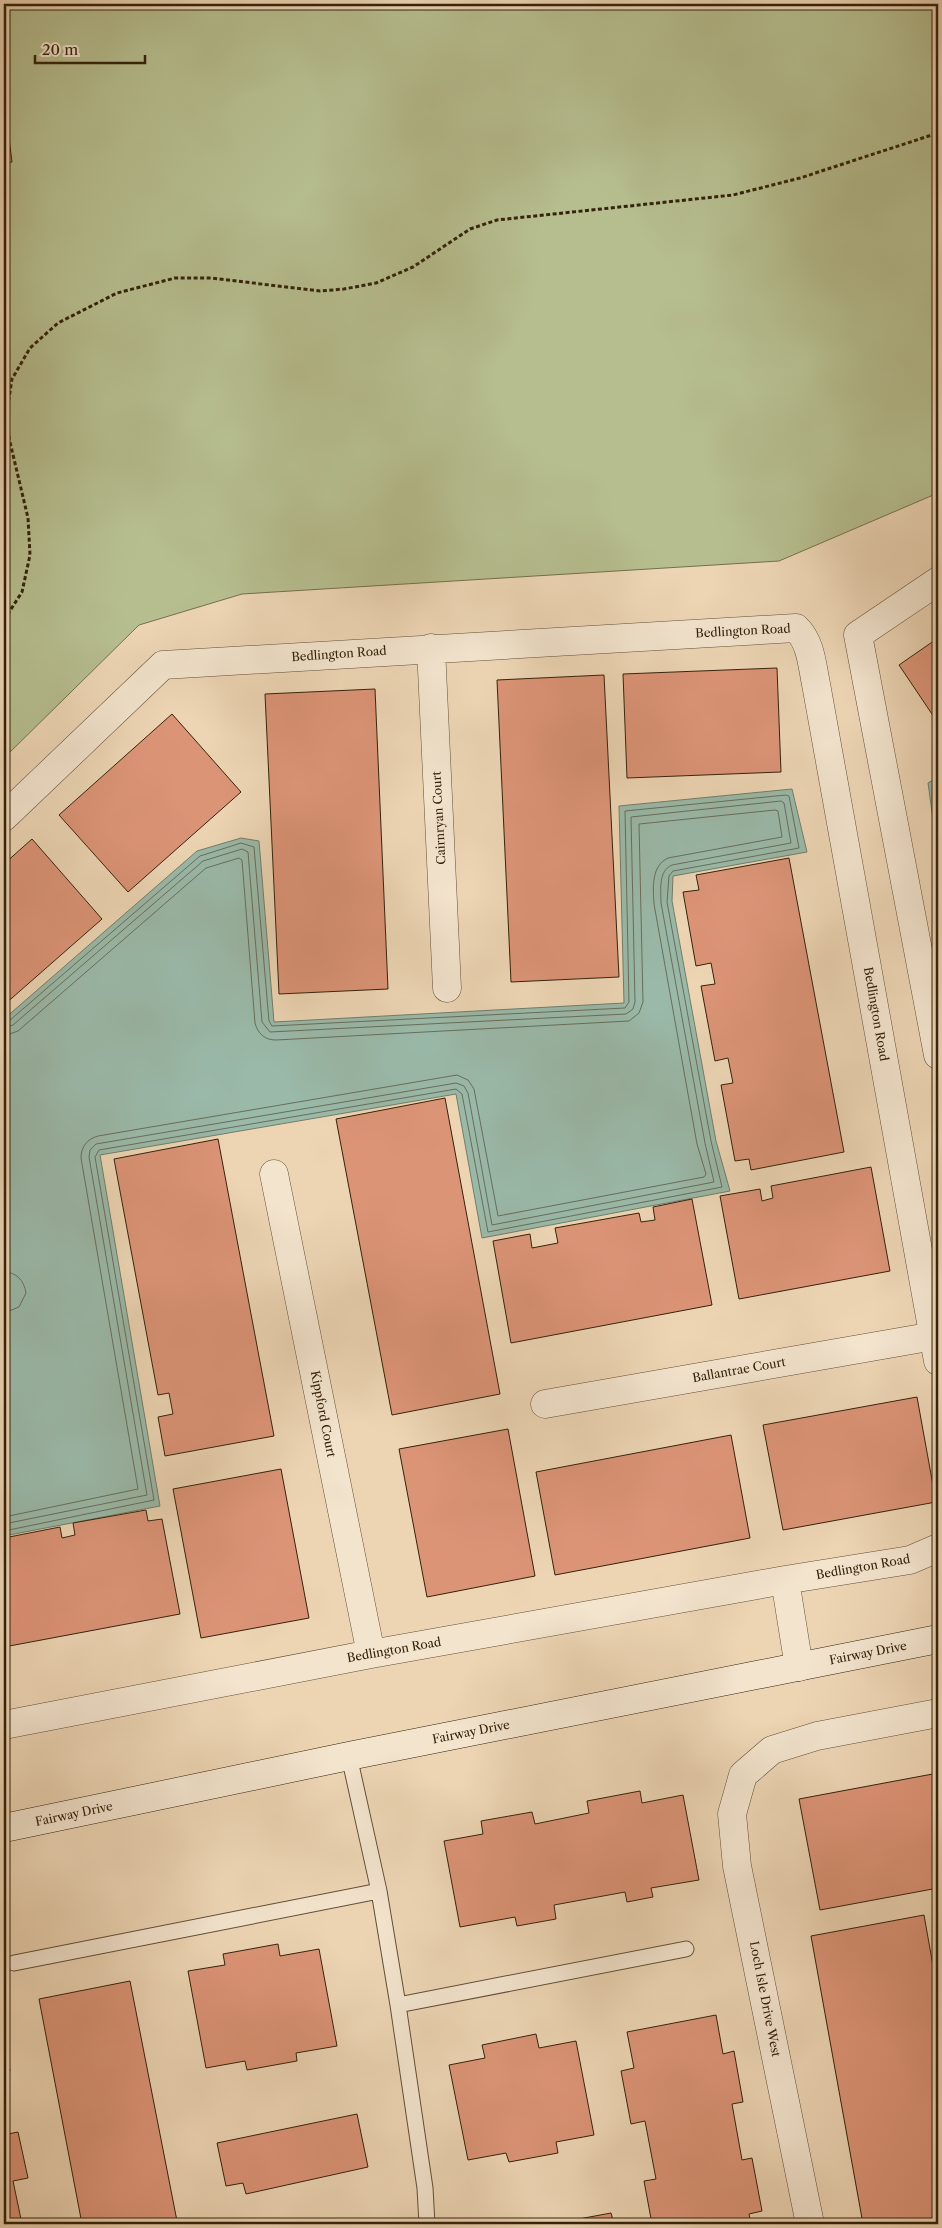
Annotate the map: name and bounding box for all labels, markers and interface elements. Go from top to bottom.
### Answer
scale bar [35,32,145,64]
text: 20 m [42,40,78,59]
street label: Bedlington Road [695,620,792,640]
street label: Bedlington Road [291,643,388,664]
street label: Cairnryan Court [429,770,448,865]
street label: Bedlington Road [861,966,892,1063]
street label: Ballantrae Court [691,1354,787,1385]
street label: Kippford Court [308,1369,339,1459]
street label: Bedlington Road [815,1551,912,1582]
street label: Bedlington Road [346,1634,443,1665]
street label: Fairway Drive [828,1638,908,1667]
street label: Fairway Drive [431,1717,511,1746]
street label: Fairway Drive [34,1798,114,1829]
street label: Loch Isle Drive West [747,1940,784,2059]

